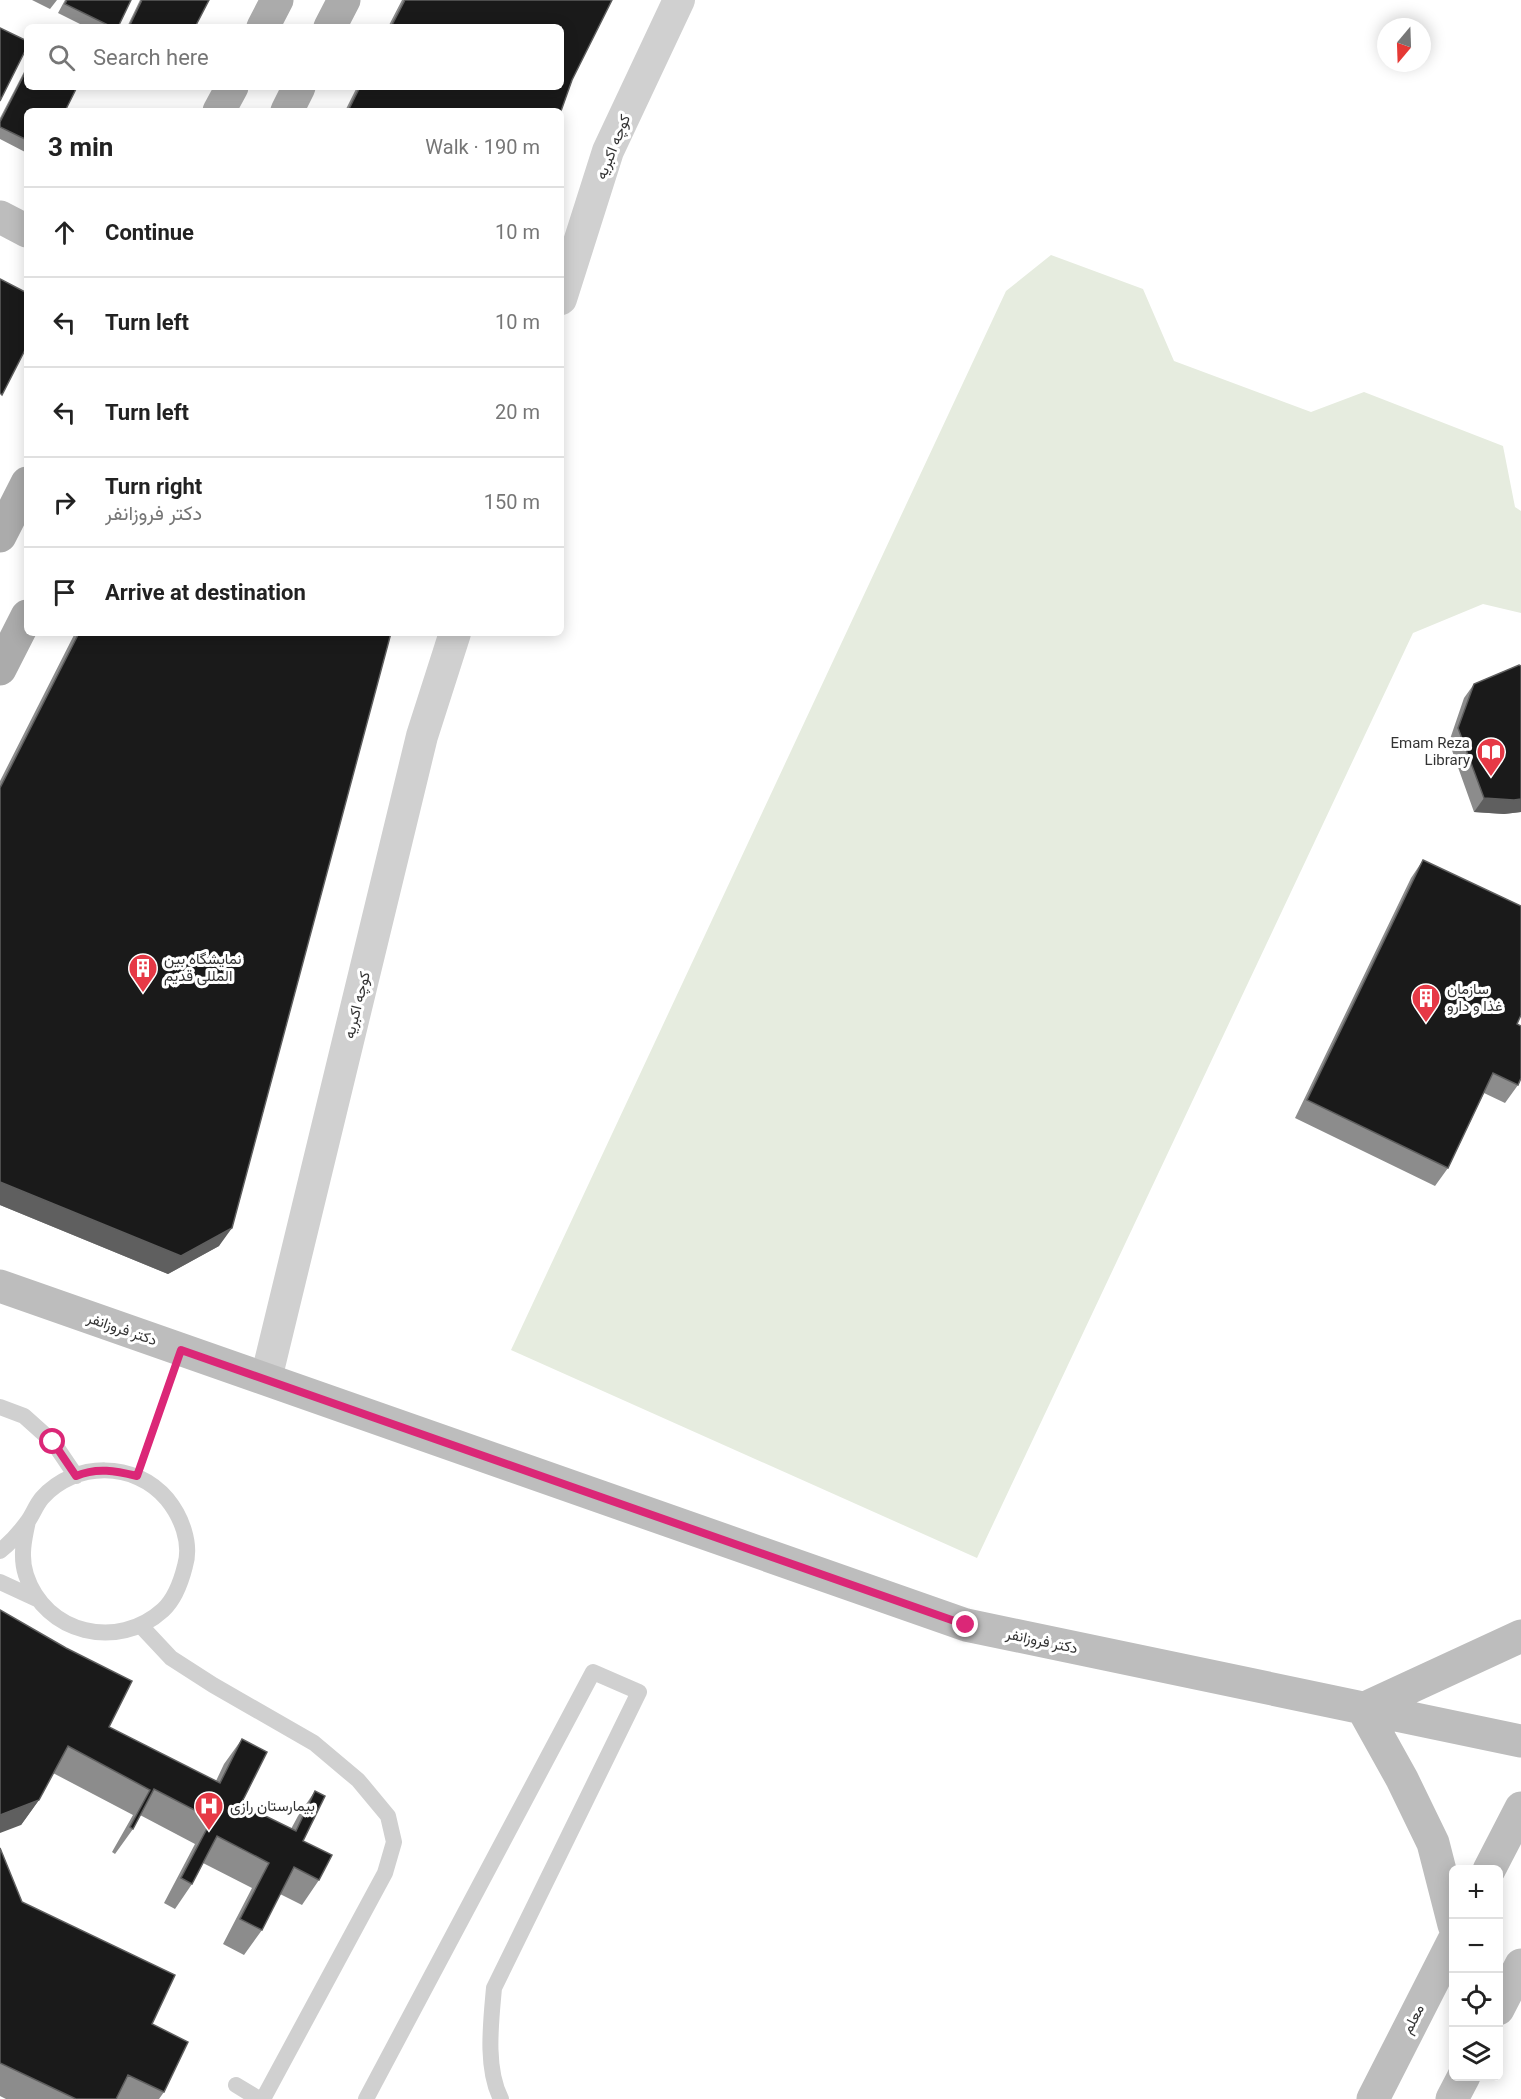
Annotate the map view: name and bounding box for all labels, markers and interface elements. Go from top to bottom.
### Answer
north arrow [1377,18,1431,72]
search box [24,24,564,90]
icon: search [45,41,78,74]
text: Search here [93,45,209,70]
street label: کوچه اکبریه [592,112,635,182]
text: 3 min [48,132,113,162]
text: Walk · 190 m [425,135,540,159]
icon: ahead [48,216,81,249]
text: Continue [105,220,194,245]
text: 10 m [495,220,540,244]
icon: left [48,306,81,339]
text: Turn left [105,310,189,335]
text: 10 m [495,310,540,334]
icon: left [48,396,81,429]
text: Turn left [105,400,189,425]
text: 20 m [495,400,540,424]
text: Turn right [105,474,202,499]
icon: right [48,486,81,519]
text: 150 m [484,490,540,514]
text: دکتر فروزانفر [105,501,202,525]
icon: arrive [48,576,81,609]
text: Arrive at destination [105,580,306,605]
place label: Emam Reza Library [1390,734,1470,769]
library icon: Emam Reza Library [1475,736,1507,778]
place label: نمایشگاه بین المللی قدیم [164,950,242,986]
building icon: نمایشگاه بین المللی قدیم [127,952,159,994]
street label: کوچه اکبریه [340,969,375,1041]
place label: سازمان غذا و دارو [1447,980,1503,1015]
building icon: سازمان غذا و دارو [1410,982,1442,1024]
street label: دکتر فروزانفر [84,1308,159,1349]
route start [39,1428,65,1454]
route end [952,1611,978,1637]
street label: دکتر فروزانفر [1004,1624,1079,1657]
hospital icon: بیمارستان رازی [193,1790,225,1832]
place label: بیمارستان رازی [230,1797,315,1816]
map controls [1449,1865,1503,2081]
button: + [1449,1865,1503,1919]
button: − [1449,1919,1503,1973]
button: locate [1449,1973,1503,2027]
street label: معلم [1398,2001,1429,2037]
button: layers [1449,2027,1503,2081]

